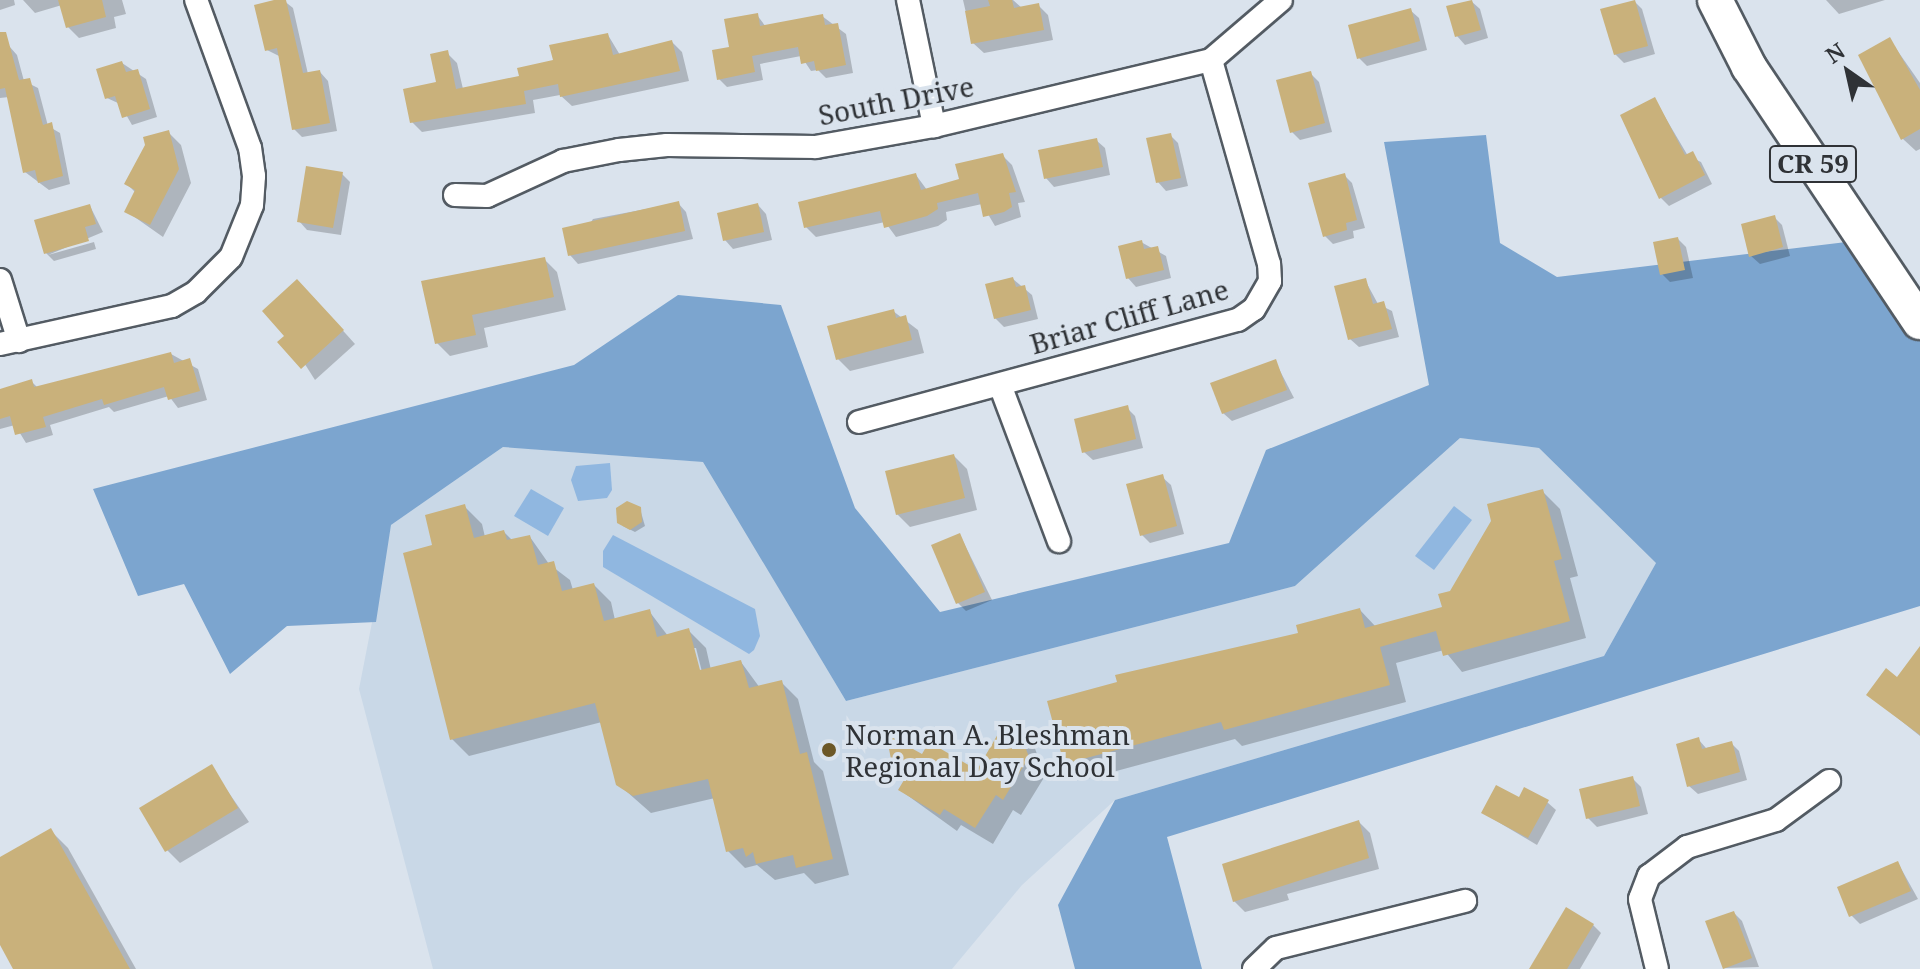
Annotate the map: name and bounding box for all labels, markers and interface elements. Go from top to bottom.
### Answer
north arrow [1808,32,1888,112]
text: N [1819,35,1850,69]
street label: South Drive [815,68,977,132]
road number: CR 59 [1767,142,1859,186]
street label: Briar Cliff Lane [1026,272,1232,360]
place label: Norman A. Bleshman Regional Day School [845,717,1130,783]
marker: Norman A. Bleshman Regional Day School [820,741,838,759]

